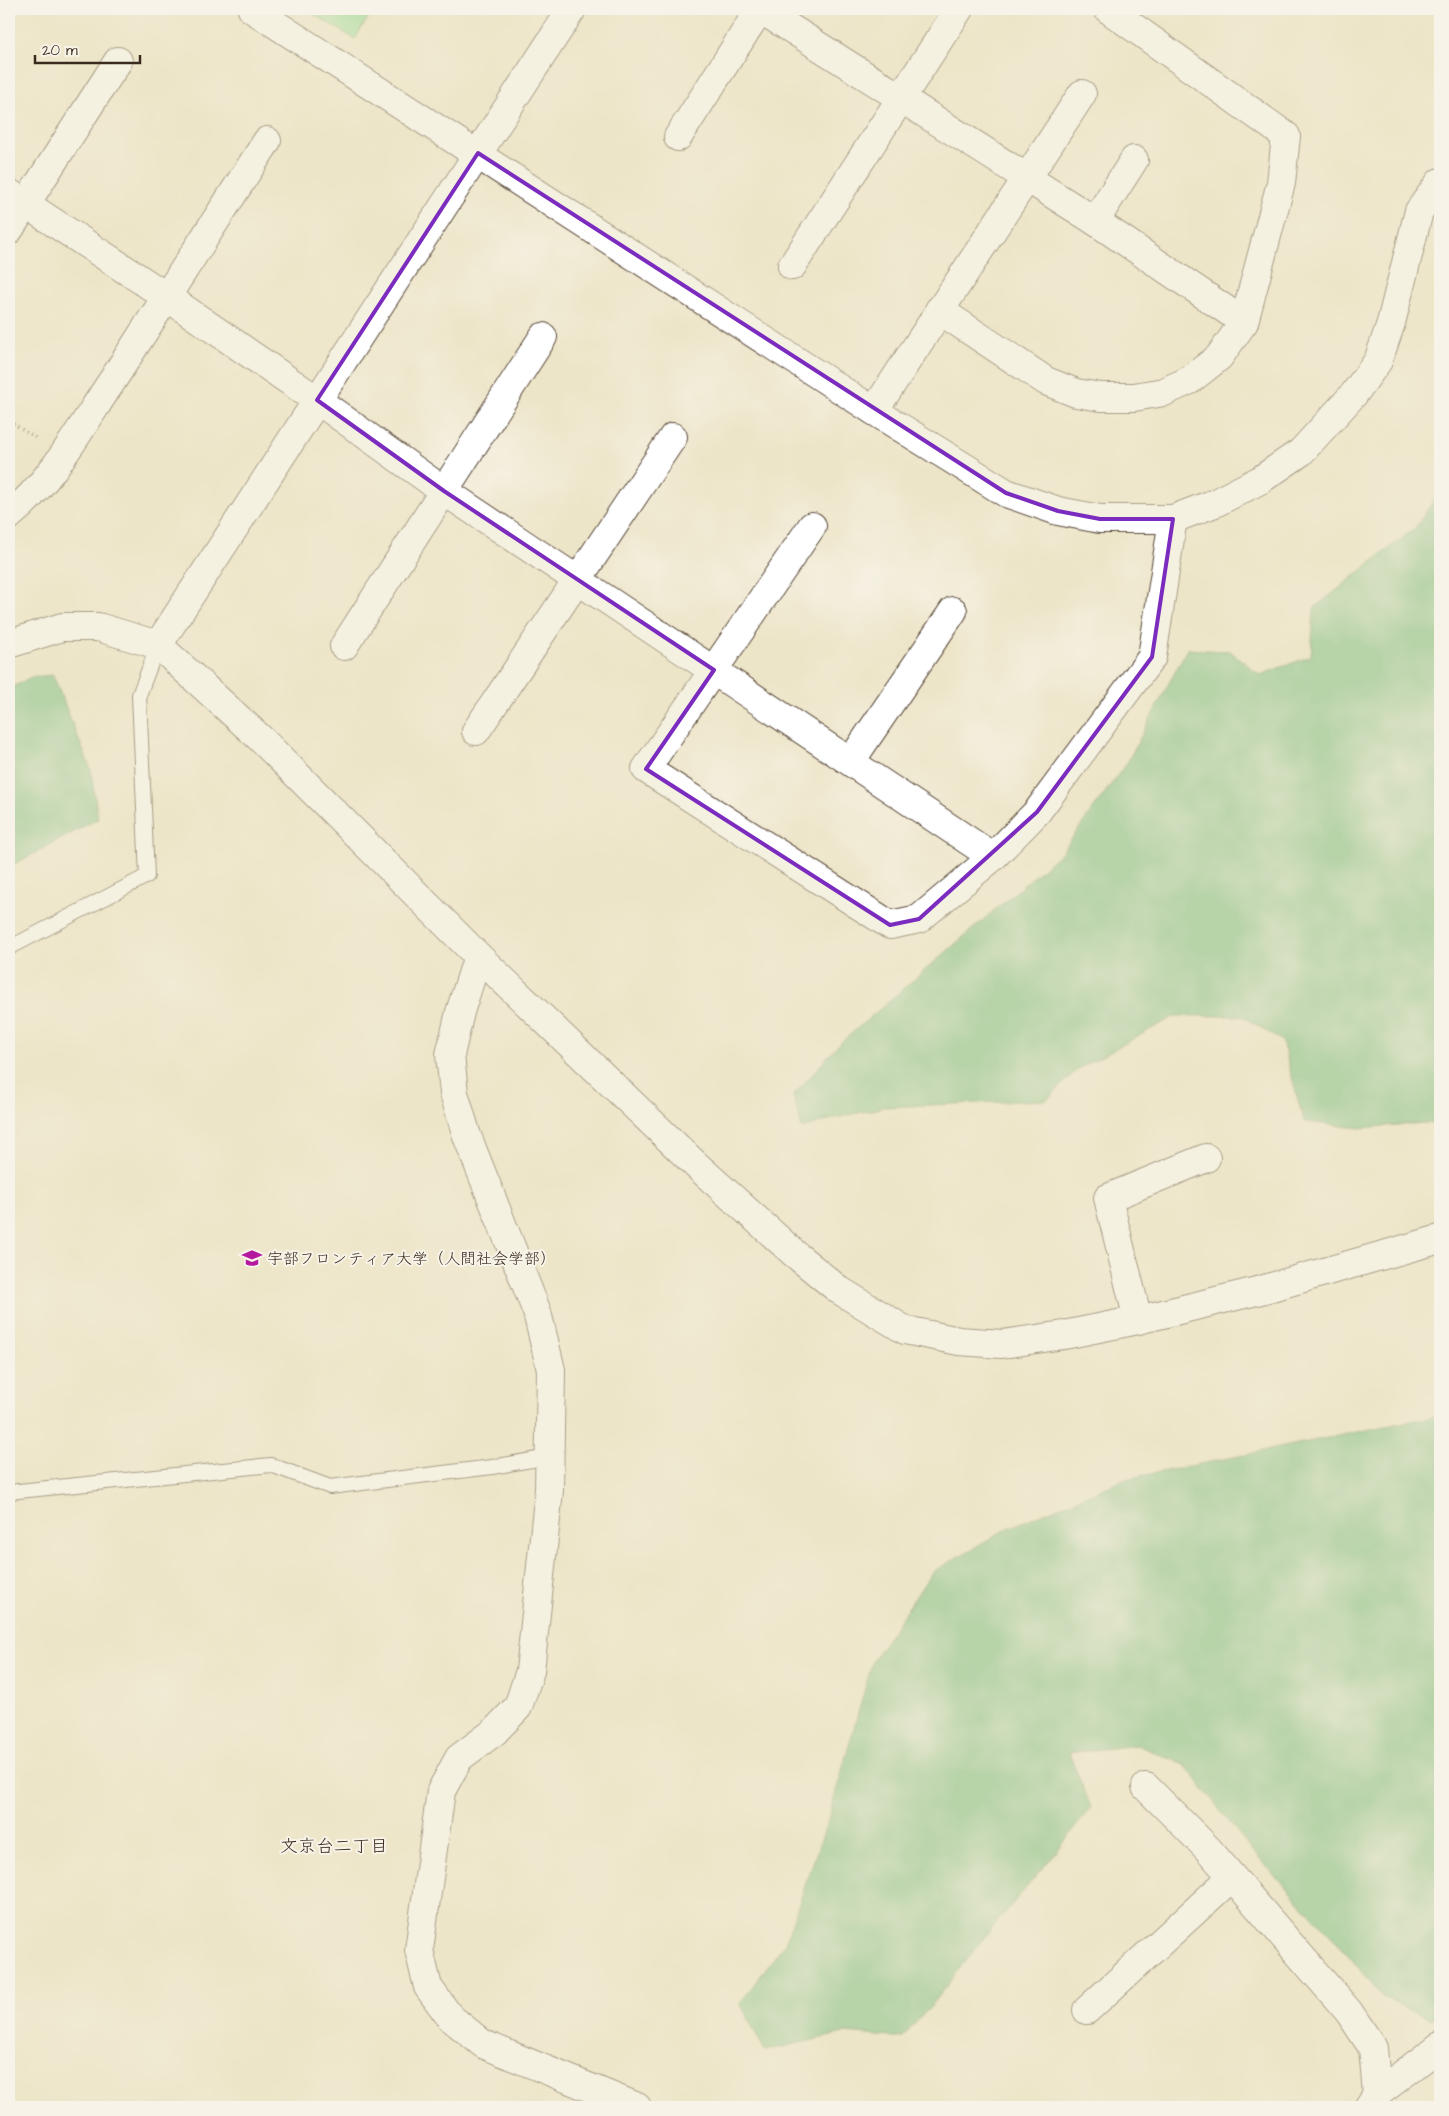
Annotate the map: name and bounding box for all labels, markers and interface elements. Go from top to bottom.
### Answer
scale bar [35,32,140,64]
text: 20 m [42,40,78,61]
school or university icon: 宇部フロンティア大学（人間社会学部） [241,1247,263,1269]
place label: 宇部フロンティア大学（人間社会学部） [267,1248,556,1270]
district label: 文京台二丁目 [280,1834,388,1859]

